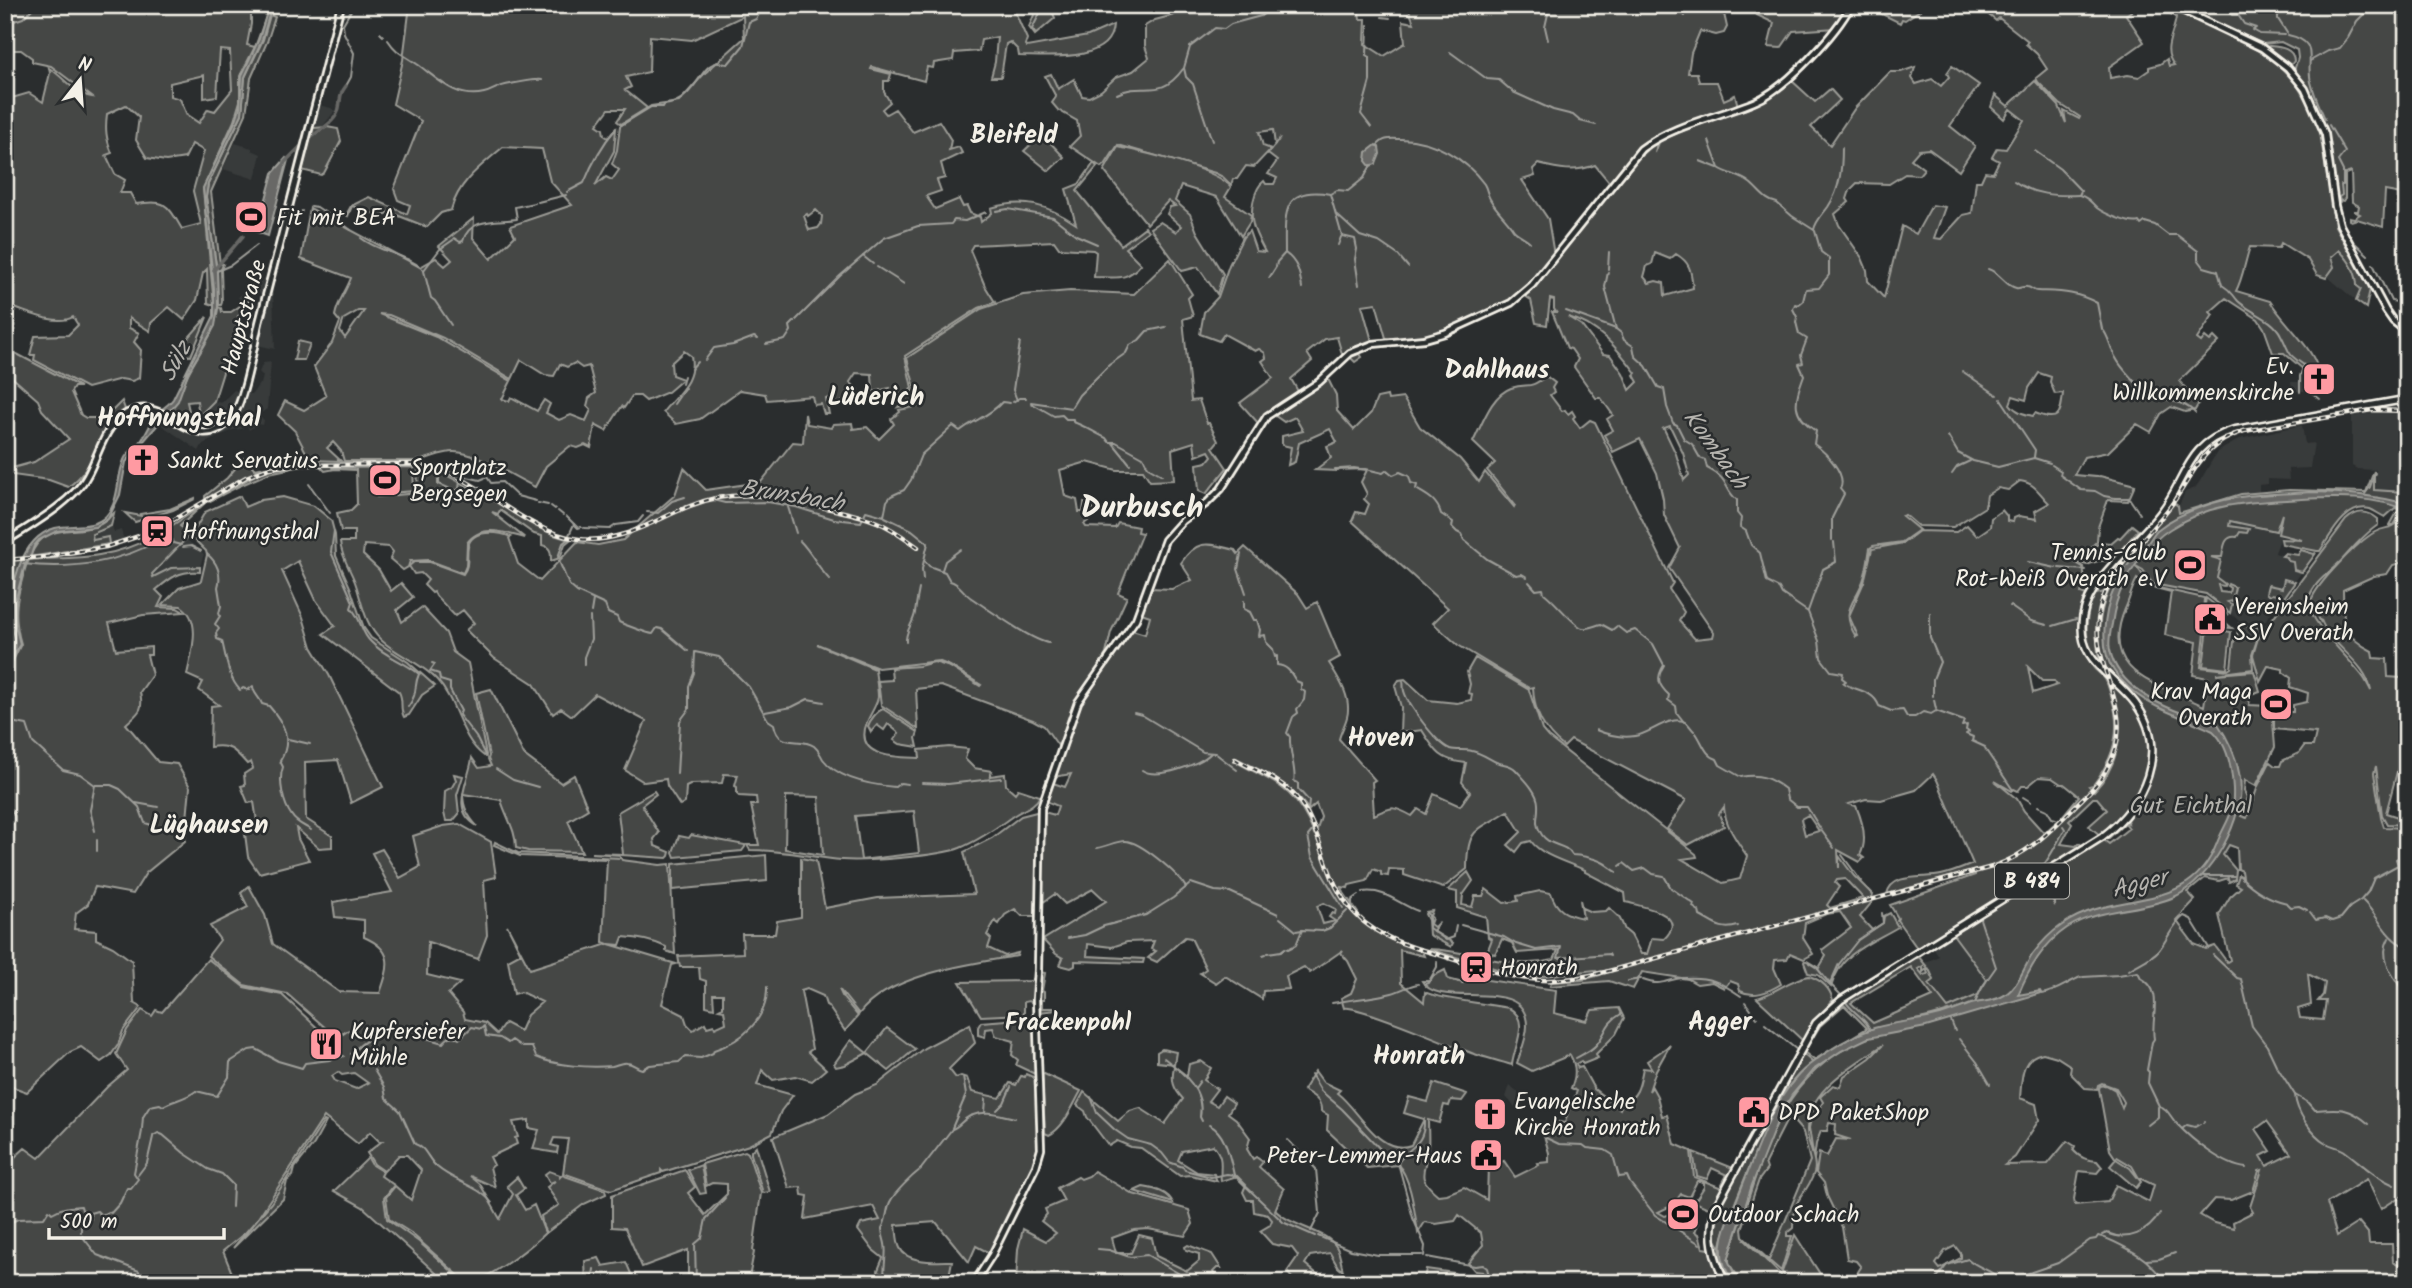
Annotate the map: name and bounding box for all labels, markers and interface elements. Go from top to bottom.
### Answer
north arrow [46,46,116,116]
text: N [74,50,95,82]
district label: Bleifeld [970,115,1059,157]
sports icon: Fit mit BEA [232,198,270,236]
place label: Fit mit BEA [276,201,396,237]
street label: Hauptstraße [212,256,278,379]
water label: Sülz [150,332,204,389]
district label: Dahlhaus [1445,350,1549,392]
place label: Ev. Willkommenskirche [2112,350,2294,412]
church icon: Ev. Willkommenskirche [2300,360,2338,398]
district label: Lüderich [828,377,924,419]
district label: Hoffnungsthal [97,398,261,440]
water label: Kombach [1672,401,1759,500]
church icon: Sankt Servatius [124,441,162,479]
place label: Sankt Servatius [168,444,318,480]
place label: Sportplatz Bergsegen [410,451,507,513]
sports icon: Sportplatz Bergsegen [366,461,404,499]
water label: Brunsbach [737,469,849,524]
district label: Durbusch [1081,485,1203,533]
station icon: Hoffnungsthal [138,512,176,550]
place label: Hoffnungsthal [182,515,319,551]
place label: Tennis-Club Rot-Weiß Overath e.V [1955,536,2168,598]
sports icon: Tennis-Club Rot-Weiß Overath e.V [2171,546,2209,584]
place label: Vereinsheim SSV Overath [2234,590,2354,652]
public building icon: Vereinsheim SSV Overath [2191,600,2229,638]
place label: Krav Maga Overath [2150,675,2252,737]
sports icon: Krav Maga Overath [2257,685,2295,723]
district label: Hoven [1348,718,1414,760]
park label: Gut Eichthal [2130,789,2253,825]
district label: Lüghausen [150,805,268,847]
water label: Agger [2107,858,2176,910]
road number: B 484 [1995,864,2069,898]
station icon: Honrath [1457,948,1495,986]
place label: Honrath [1500,951,1578,987]
district label: Agger [1688,1002,1753,1044]
district label: Frackenpohl [1005,1004,1132,1043]
place label: Kupfersiefer Mühle [350,1015,466,1077]
restaurant icon: Kupfersiefer Mühle [307,1025,345,1063]
district label: Honrath [1373,1036,1465,1078]
place label: Evangelische Kirche Honrath [1514,1085,1661,1147]
public building icon: DPD PaketShop [1735,1093,1773,1131]
church icon: Evangelische Kirche Honrath [1471,1095,1509,1133]
place label: DPD PaketShop [1778,1096,1929,1132]
public building icon: Peter-Lemmer-Haus [1467,1136,1505,1174]
place label: Peter-Lemmer-Haus [1267,1139,1462,1175]
sports icon: Outdoor Schach [1664,1195,1702,1233]
scale bar [49,1197,224,1241]
place label: Outdoor Schach [1708,1198,1859,1234]
text: 500 m [60,1206,117,1239]

